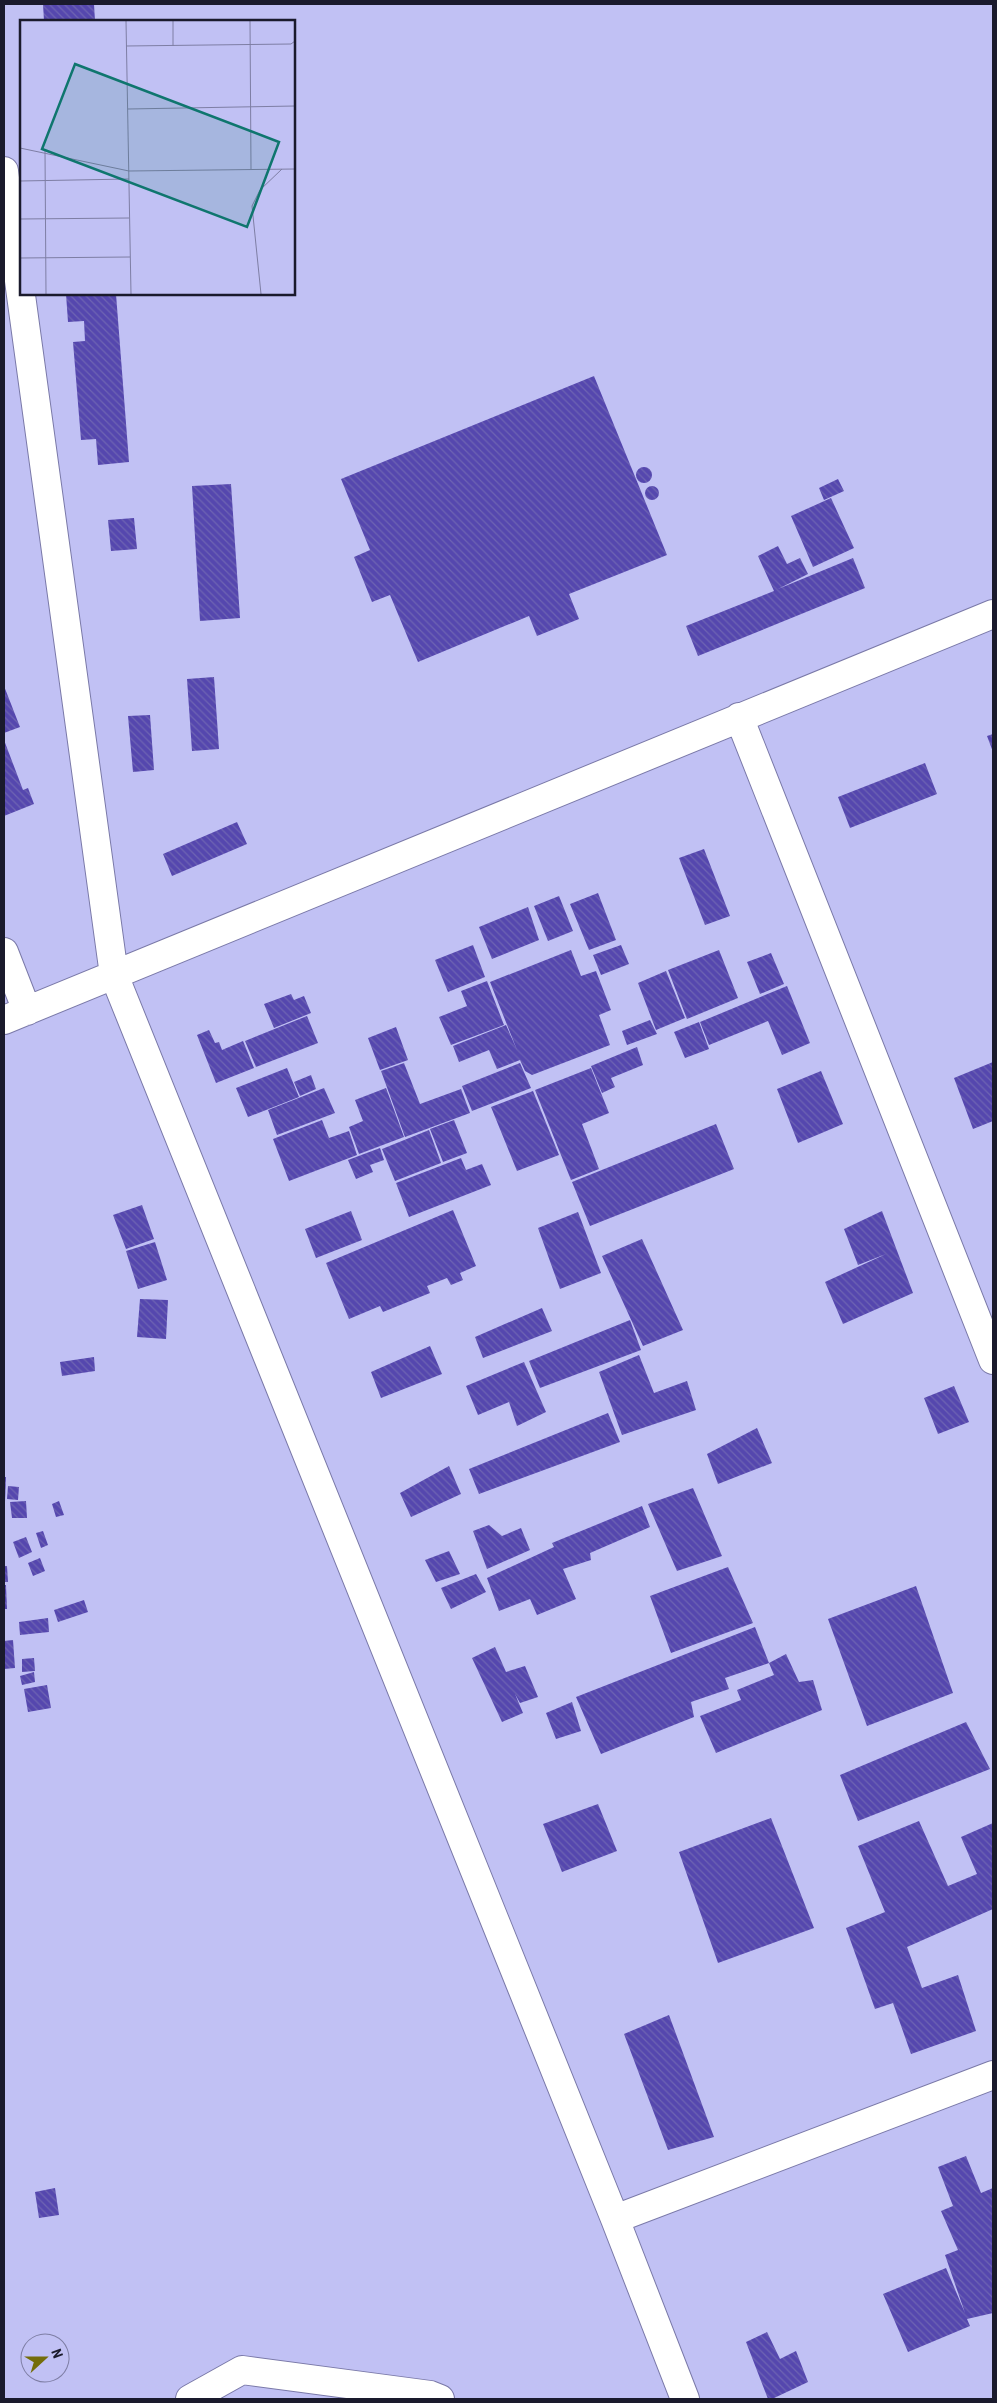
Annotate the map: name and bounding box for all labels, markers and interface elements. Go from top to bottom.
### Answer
inset map [20,20,295,295]
north arrow [20,2333,70,2383]
text: N [48,2346,66,2360]

